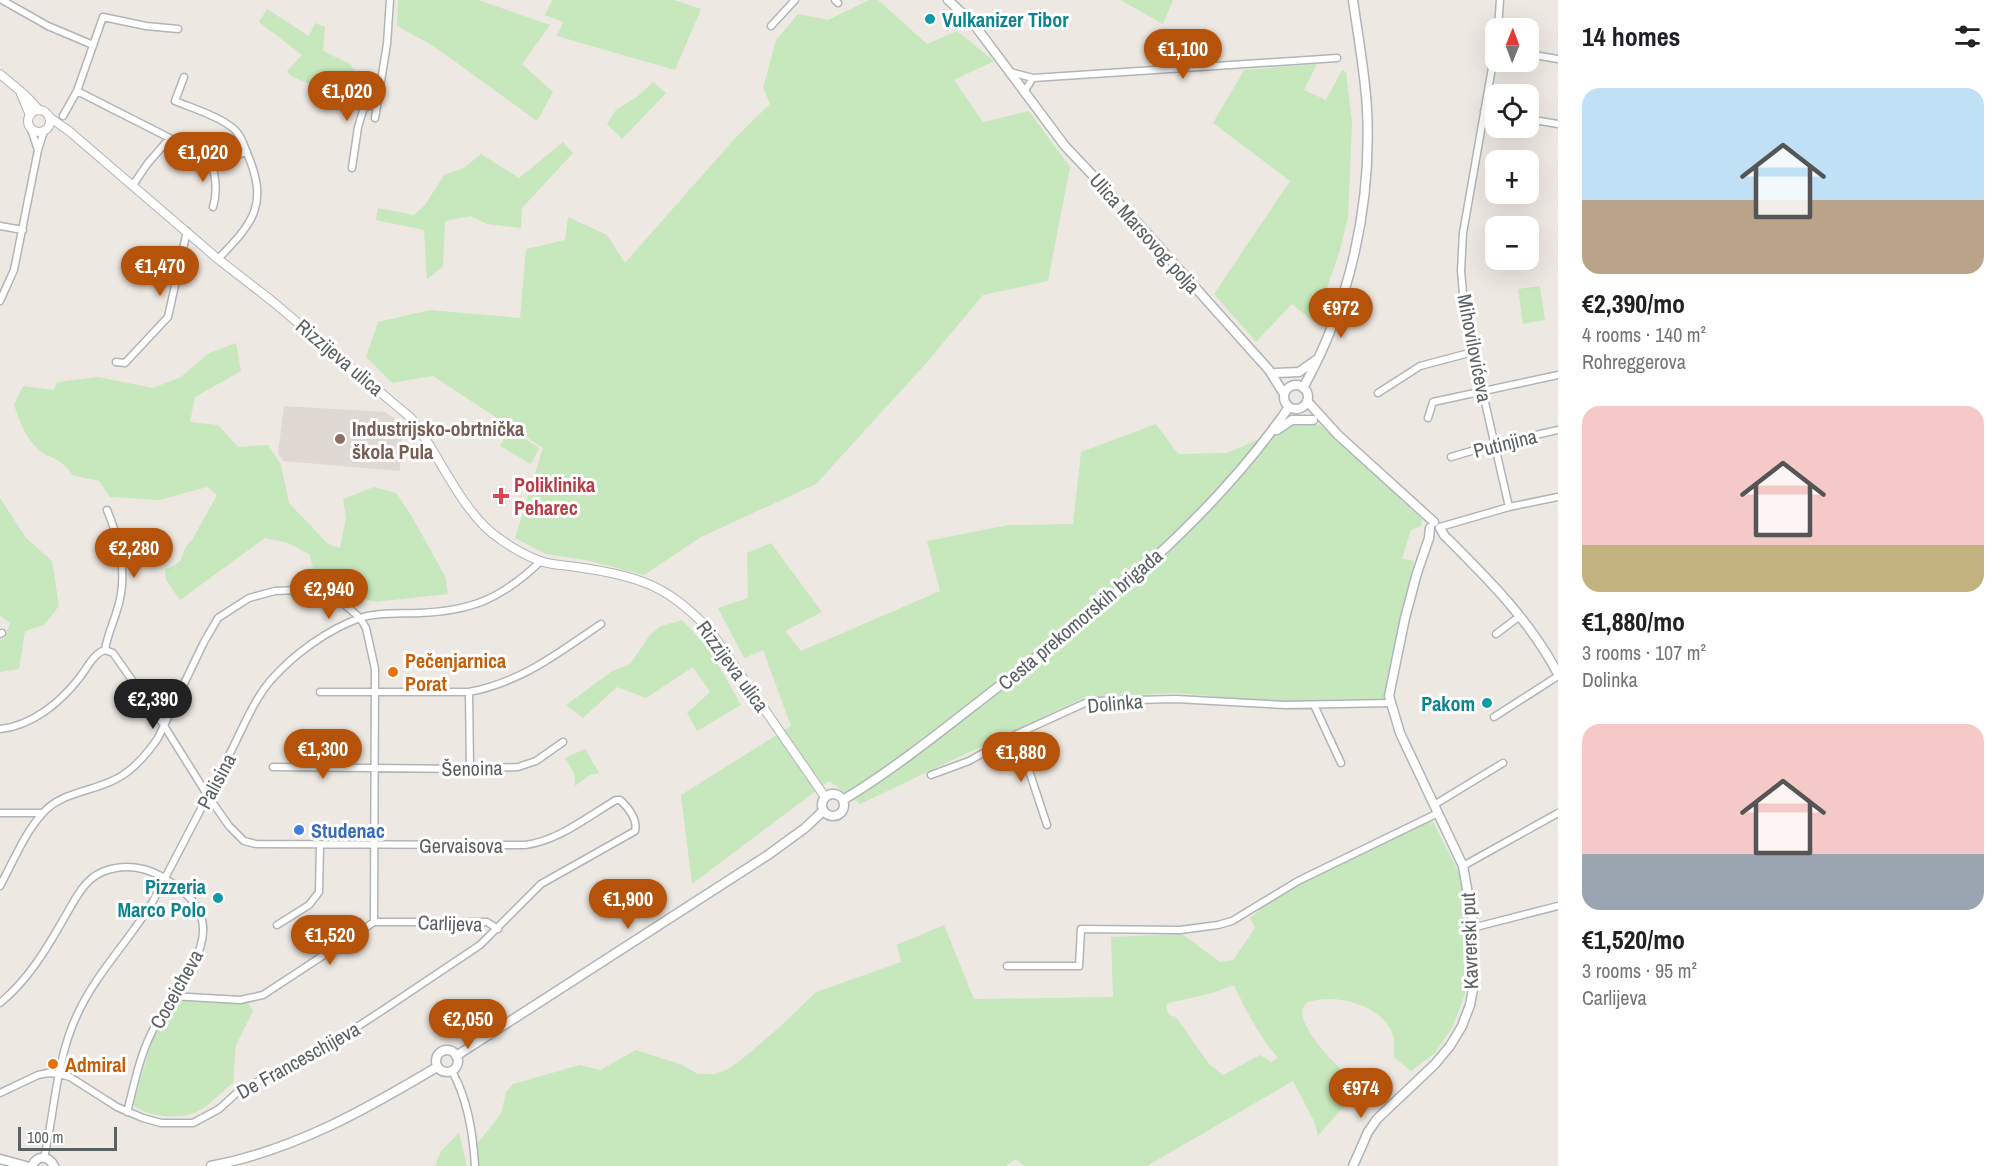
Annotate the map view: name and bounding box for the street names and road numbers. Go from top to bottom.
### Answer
street label: Ulica Marsovog polja [1084,167,1206,299]
street label: Mihovilovićeva [1451,292,1499,404]
street label: Rizzijeva ulica [290,312,390,402]
street label: Putinjina [1470,422,1540,464]
street label: Cesta prekomorskih brigada [992,542,1168,696]
street label: Rizzijeva ulica [691,615,775,717]
street label: Dolinka [1086,687,1144,719]
street label: Palisina [190,748,242,814]
street label: Šenoina [441,754,503,782]
street label: Gervaisova [419,832,503,859]
street label: Kavrerski put [1454,892,1484,990]
street label: Carlijeva [417,908,483,938]
street label: Coceicheva [143,945,209,1033]
street label: De Franceschijeva [232,1015,364,1105]

